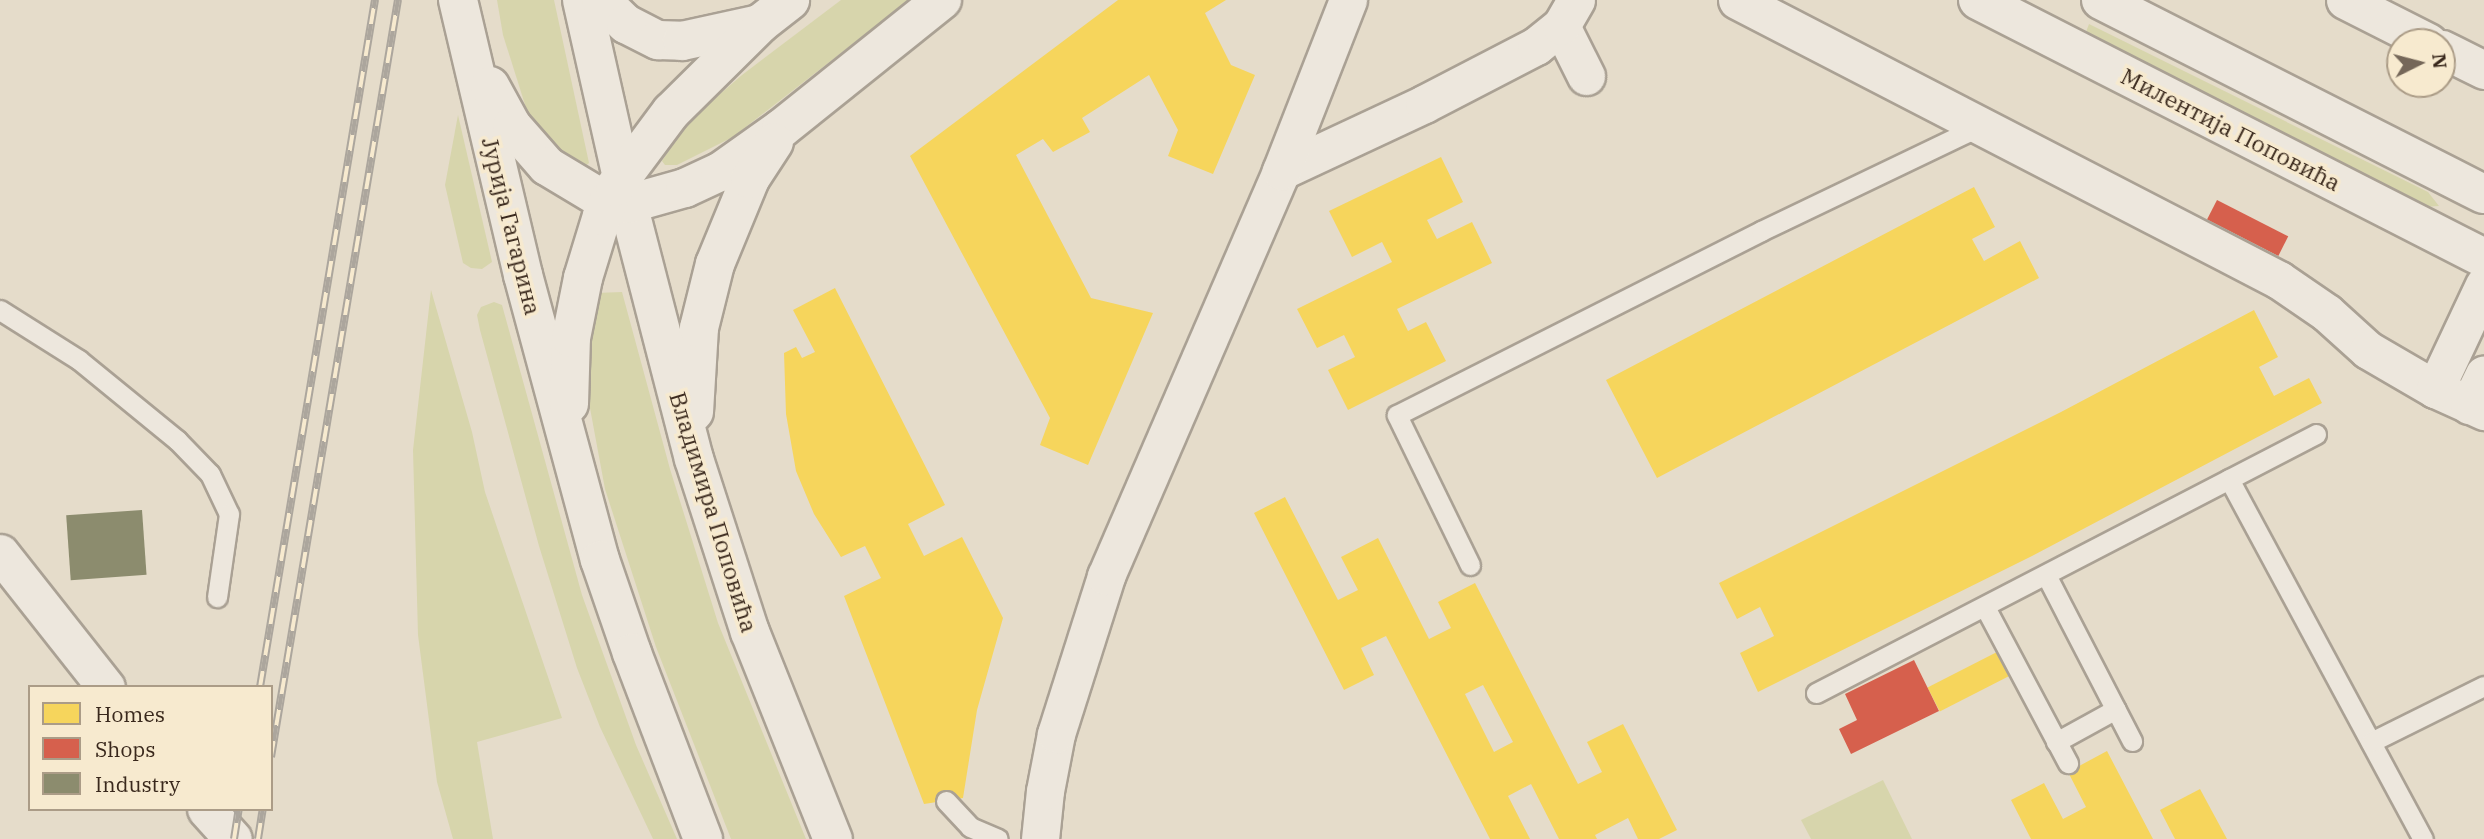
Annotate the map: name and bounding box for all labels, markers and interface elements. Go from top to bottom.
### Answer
north arrow [2386,28,2456,98]
text: N [2427,52,2453,70]
street label: Милентија Поповића [2117,62,2345,196]
street label: Јурија Гагарина [477,134,547,318]
street label: Владимира Поповића [664,388,764,636]
legend [28,685,273,811]
text: Homes [95,700,165,728]
text: Shops [95,735,155,763]
text: Industry [95,770,180,798]

